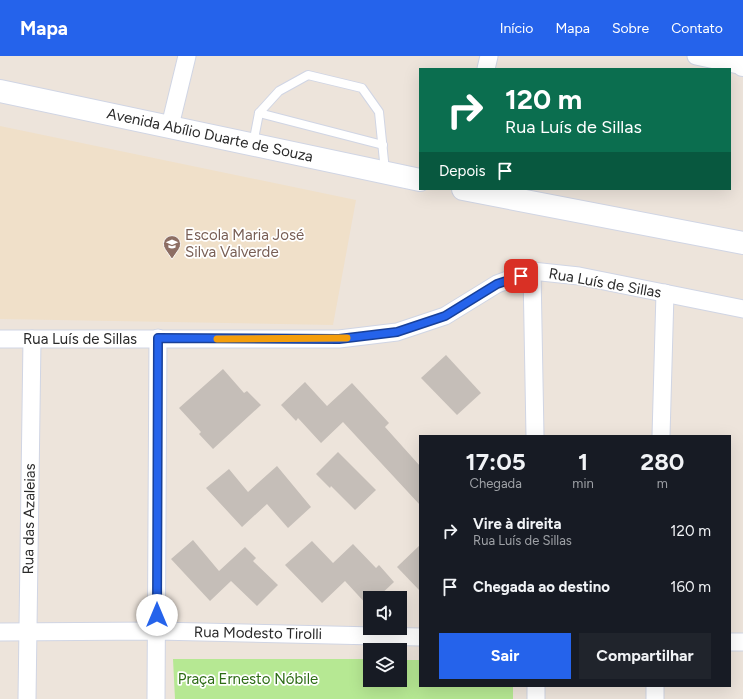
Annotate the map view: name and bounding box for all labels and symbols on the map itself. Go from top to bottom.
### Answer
street label: Avenida Abílio Duarte de Souza [105,104,315,166]
place label: Escola Maria José Silva Valverde [185,226,304,261]
school or university icon: Escola Maria José Silva Valverde [162,234,182,259]
pin [504,259,538,293]
street label: Rua Luís de Sillas [547,264,663,302]
street label: Rua Luís de Sillas [23,330,137,348]
street label: Rua das Azaleias [19,463,39,575]
position arrow [136,594,178,636]
street label: Rua Modesto Tirolli [194,623,322,643]
park label: Praça Ernesto Nóbile [178,670,318,688]

